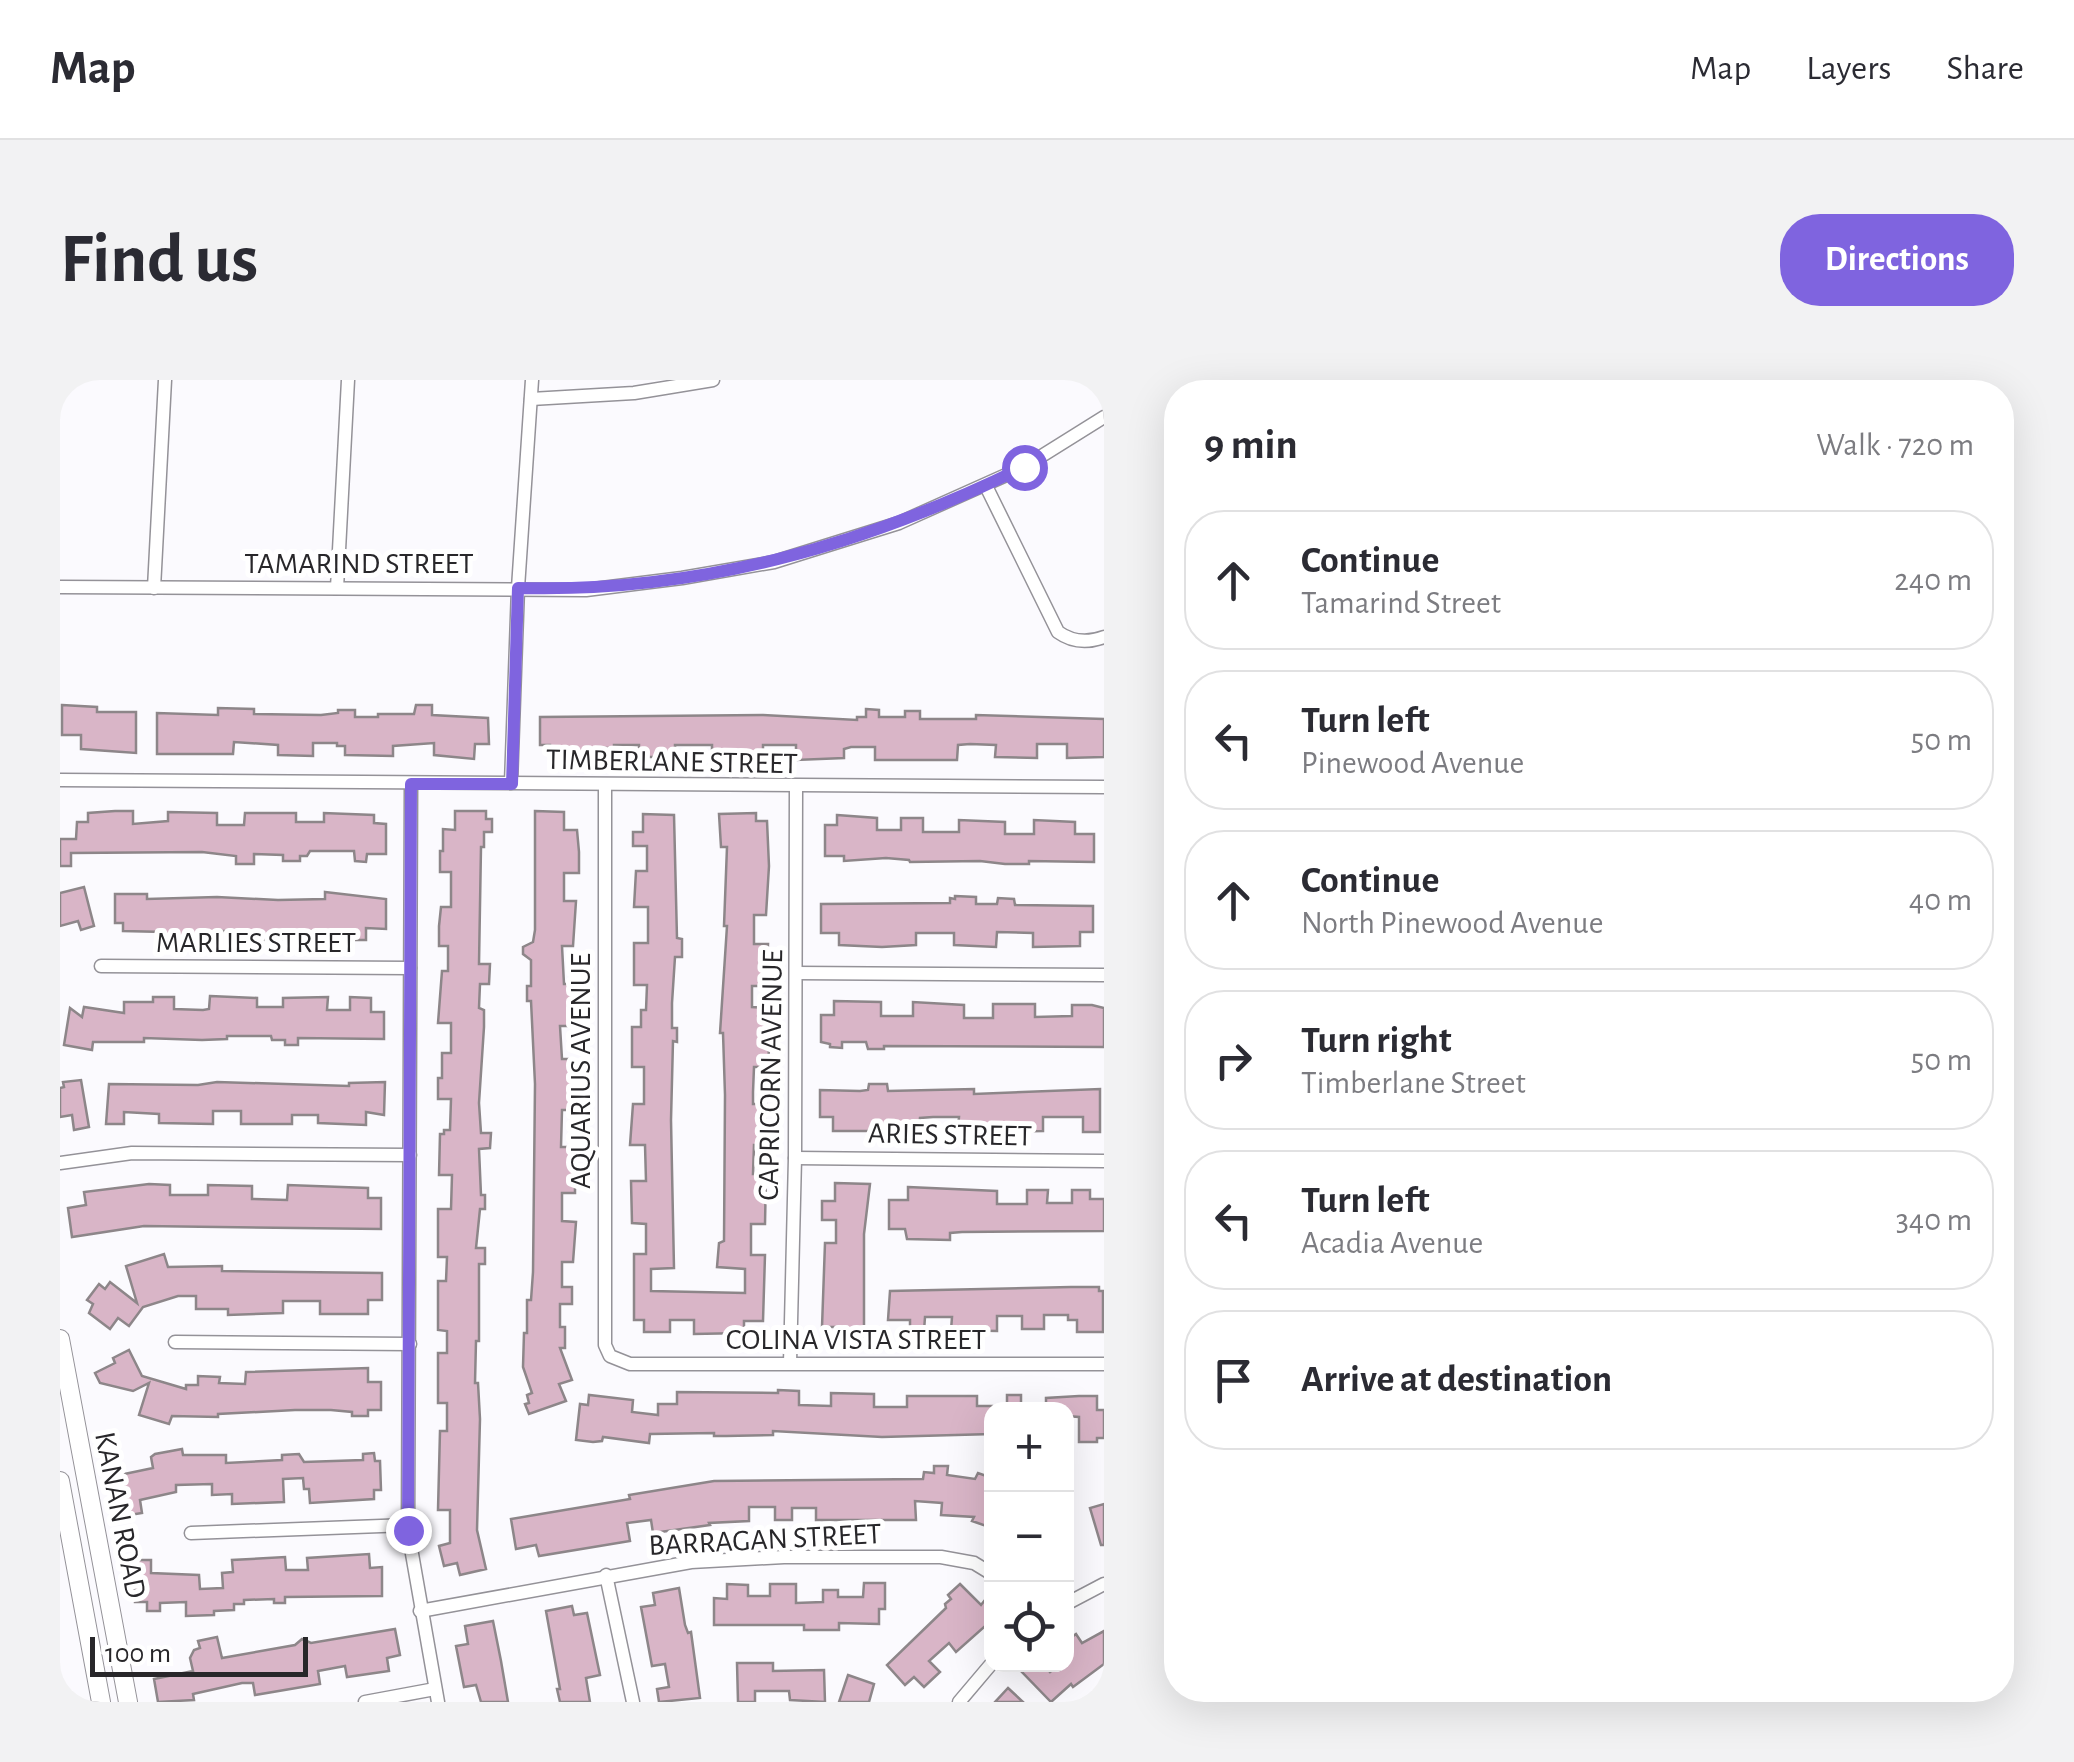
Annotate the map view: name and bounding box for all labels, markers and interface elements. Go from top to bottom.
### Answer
text: Map [50,45,136,93]
text: Map [1690,51,1751,86]
text: Layers [1806,51,1891,86]
text: Share [1946,51,2024,86]
button: Directions [1780,214,2014,306]
text: Find us [60,225,258,295]
text: 9 min [1204,424,1298,466]
text: Walk · 720 m [1816,429,1974,461]
route start [1002,445,1048,491]
text: Continue [1301,542,1439,580]
street label: TAMARIND STREET [244,549,474,579]
icon: ahead [1206,553,1261,608]
text: 240 m [1894,564,1972,596]
text: Tamarind Street [1301,587,1501,619]
text: Turn left [1301,702,1429,740]
icon: left [1206,713,1261,768]
text: 50 m [1911,724,1972,756]
street label: TIMBERLANE STREET [546,745,799,779]
text: Pinewood Avenue [1301,747,1524,779]
text: Continue [1301,862,1439,900]
icon: ahead [1206,873,1261,928]
text: 40 m [1909,884,1972,916]
text: North Pinewood Avenue [1301,907,1603,939]
street label: MARLIES STREET [156,928,356,958]
street label: CAPRICORN AVENUE [754,949,788,1201]
street label: AQUARIUS AVENUE [566,953,596,1189]
text: Turn right [1301,1022,1451,1060]
icon: right [1206,1033,1261,1088]
text: 50 m [1911,1044,1972,1076]
text: Timberlane Street [1301,1067,1526,1099]
street label: ARIES STREET [868,1119,1033,1151]
text: Turn left [1301,1182,1429,1220]
icon: left [1206,1193,1261,1248]
text: 340 m [1896,1204,1972,1236]
text: Acadia Avenue [1301,1227,1483,1259]
street label: COLINA VISTA STREET [726,1325,987,1355]
icon: arrive [1206,1353,1261,1408]
text: Arrive at destination [1301,1361,1612,1399]
map controls [984,1402,1074,1672]
button: + [984,1402,1074,1492]
street label: KANAN ROAD [89,1430,151,1601]
button: − [984,1492,1074,1582]
route end [386,1508,432,1554]
street label: BARRAGAN STREET [648,1519,883,1561]
button: locate [984,1582,1074,1672]
scale bar [90,1632,308,1676]
text: 100 m [105,1640,171,1668]

